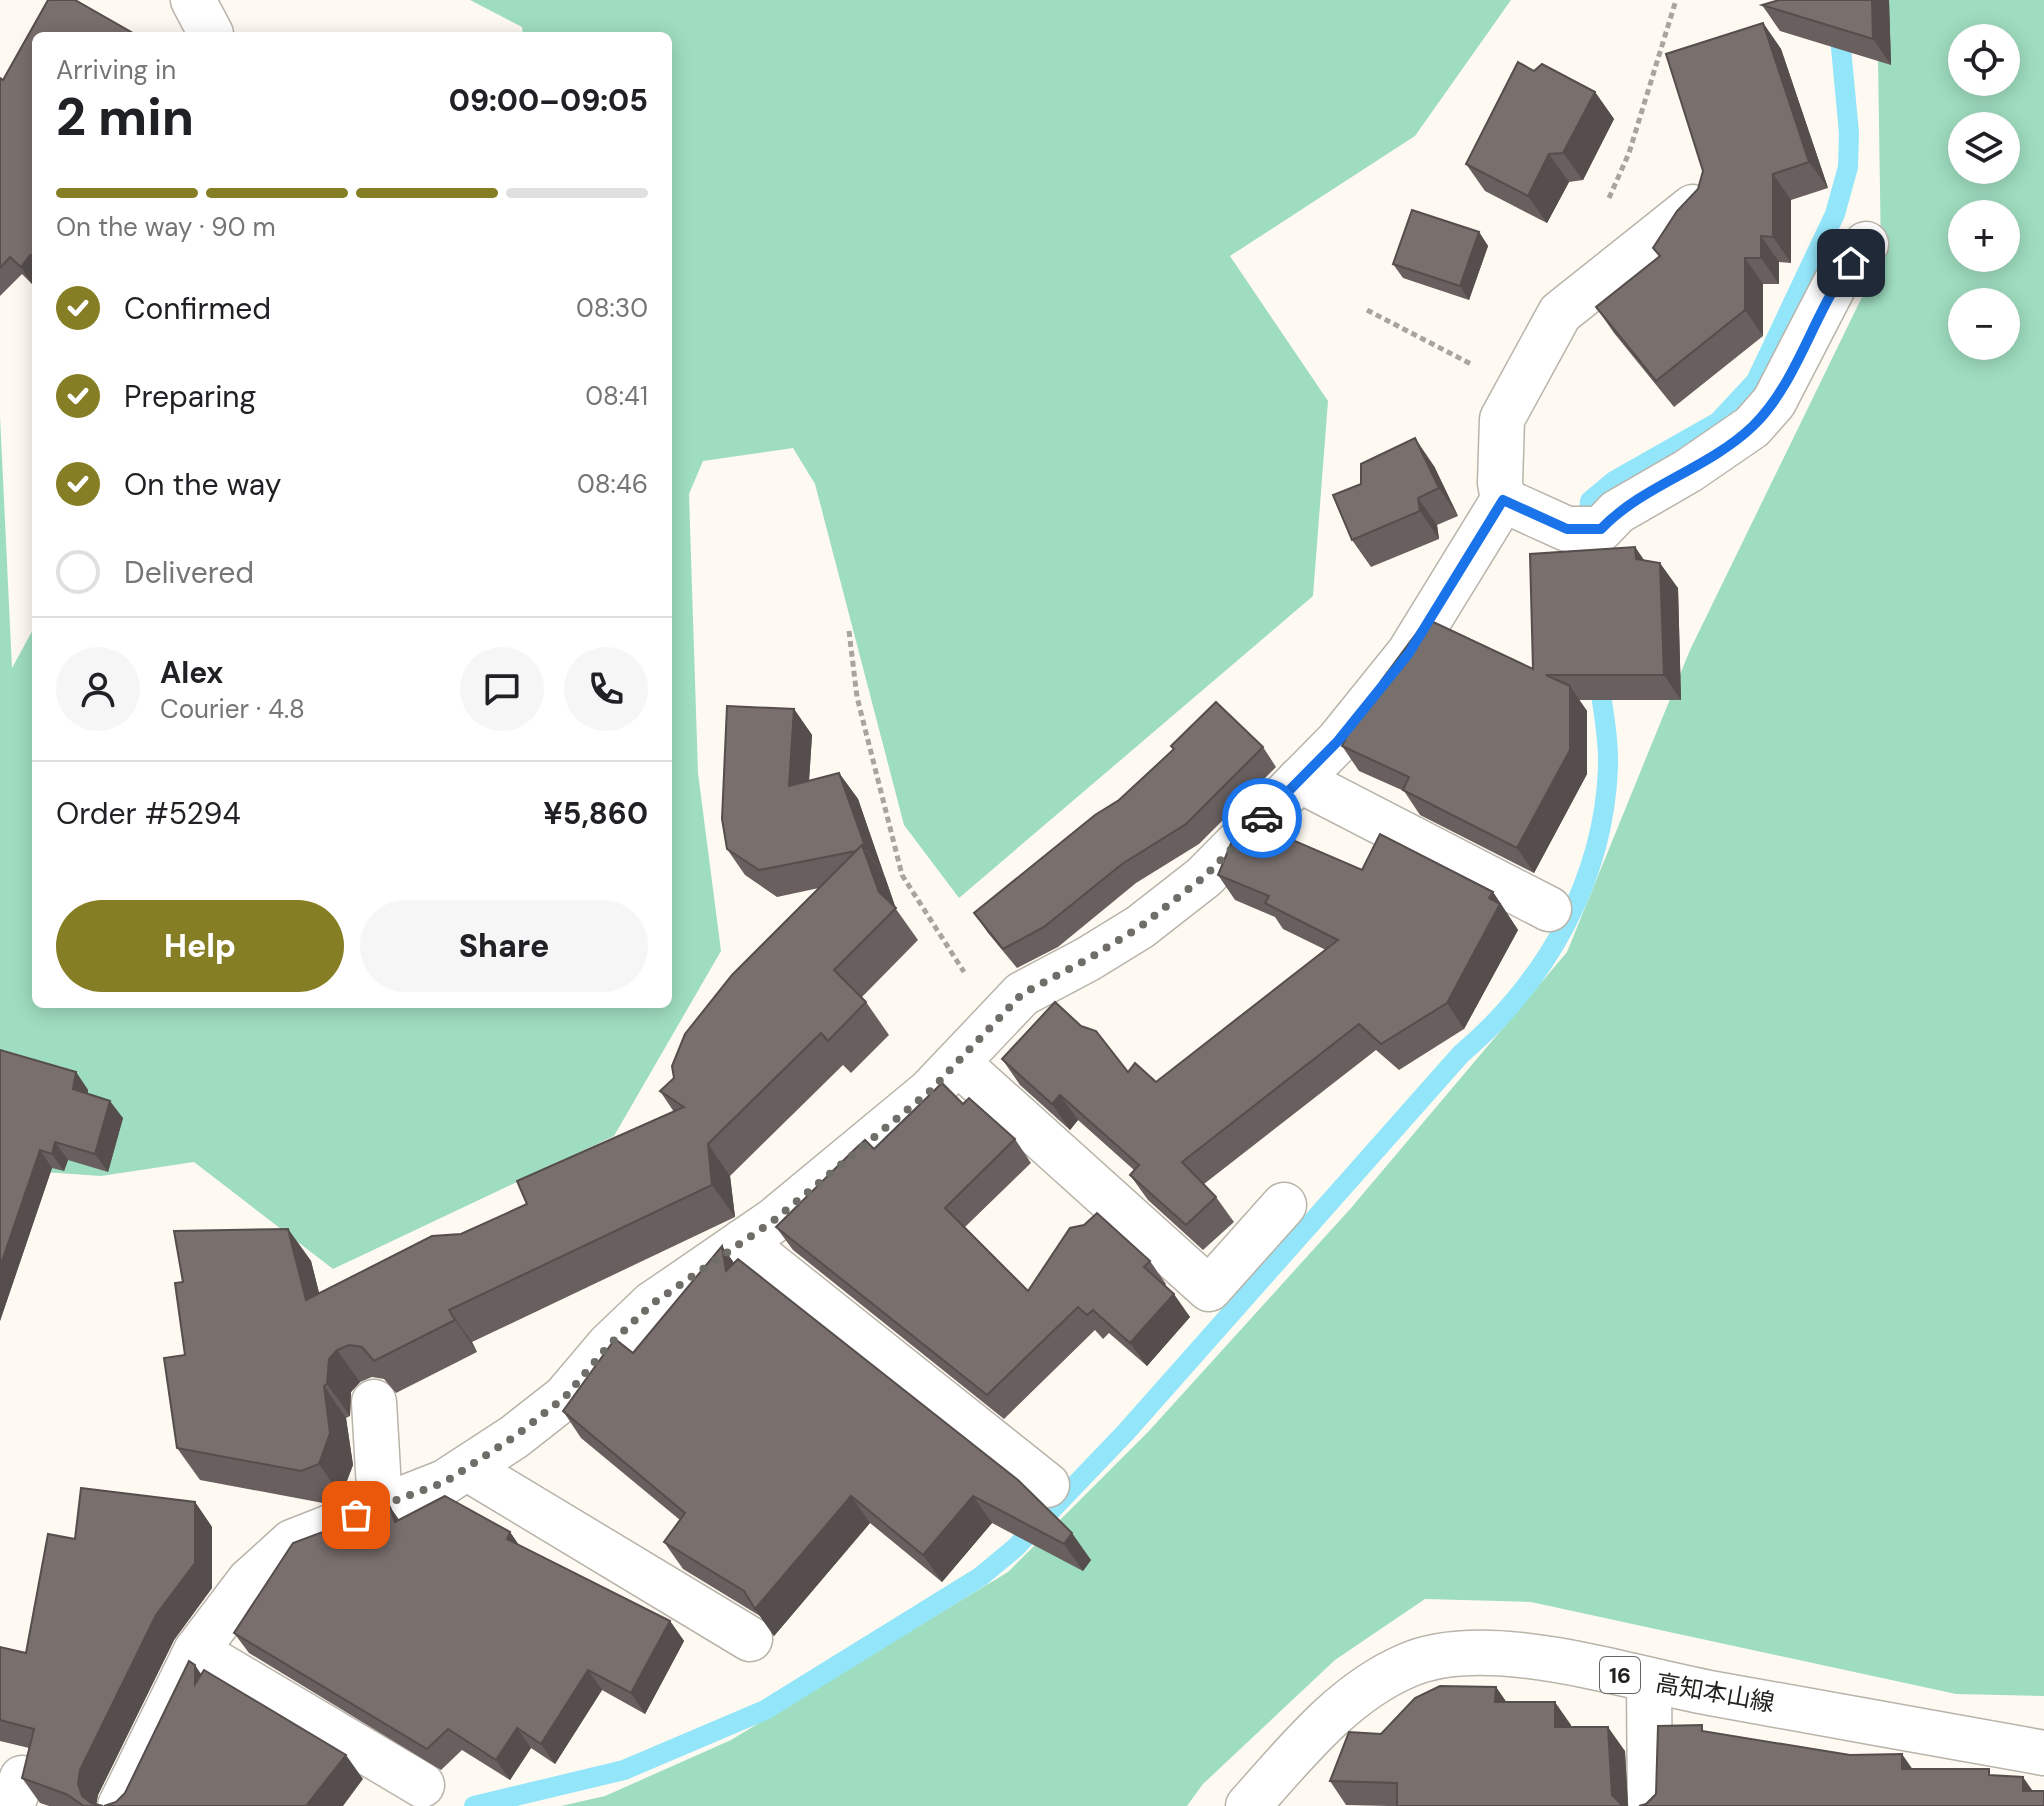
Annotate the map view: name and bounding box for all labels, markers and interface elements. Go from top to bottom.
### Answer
map controls [1948,24,2020,360]
button: locate [1948,24,2020,96]
text: Arriving in [56,53,176,87]
text: 09:00–09:05 [449,81,648,120]
text: 2 min [56,83,194,151]
button: layers [1948,112,2020,184]
button: + [1948,200,2020,272]
text: On the way · 90 m [56,210,276,244]
pin [1817,229,1885,297]
icon: home [1829,241,1873,285]
icon: check [56,286,100,330]
button: − [1948,288,2020,360]
text: Confirmed [124,289,271,328]
text: 08:30 [576,291,648,325]
icon: check [56,374,100,418]
text: Preparing [124,377,256,416]
text: 08:41 [585,379,648,413]
icon: check [56,462,100,506]
text: On the way [124,465,281,504]
text: 08:46 [577,467,648,501]
text: Delivered [124,553,254,592]
button: person [56,647,140,731]
button: chat [460,647,544,731]
button: phone [564,647,648,731]
text: Alex [160,653,223,692]
text: Courier · 4.8 [160,692,305,726]
courier [1222,778,1302,858]
text: Order #5294 [56,794,241,833]
text: ¥5,860 [543,794,648,833]
icon: car [1240,796,1284,840]
button: Help [56,900,344,992]
button: Share [360,900,648,992]
pin [322,1481,390,1549]
icon: bag [334,1493,378,1537]
road number: 16 [1600,1657,1640,1693]
street label: 高知本山線 [1653,1667,1777,1718]

